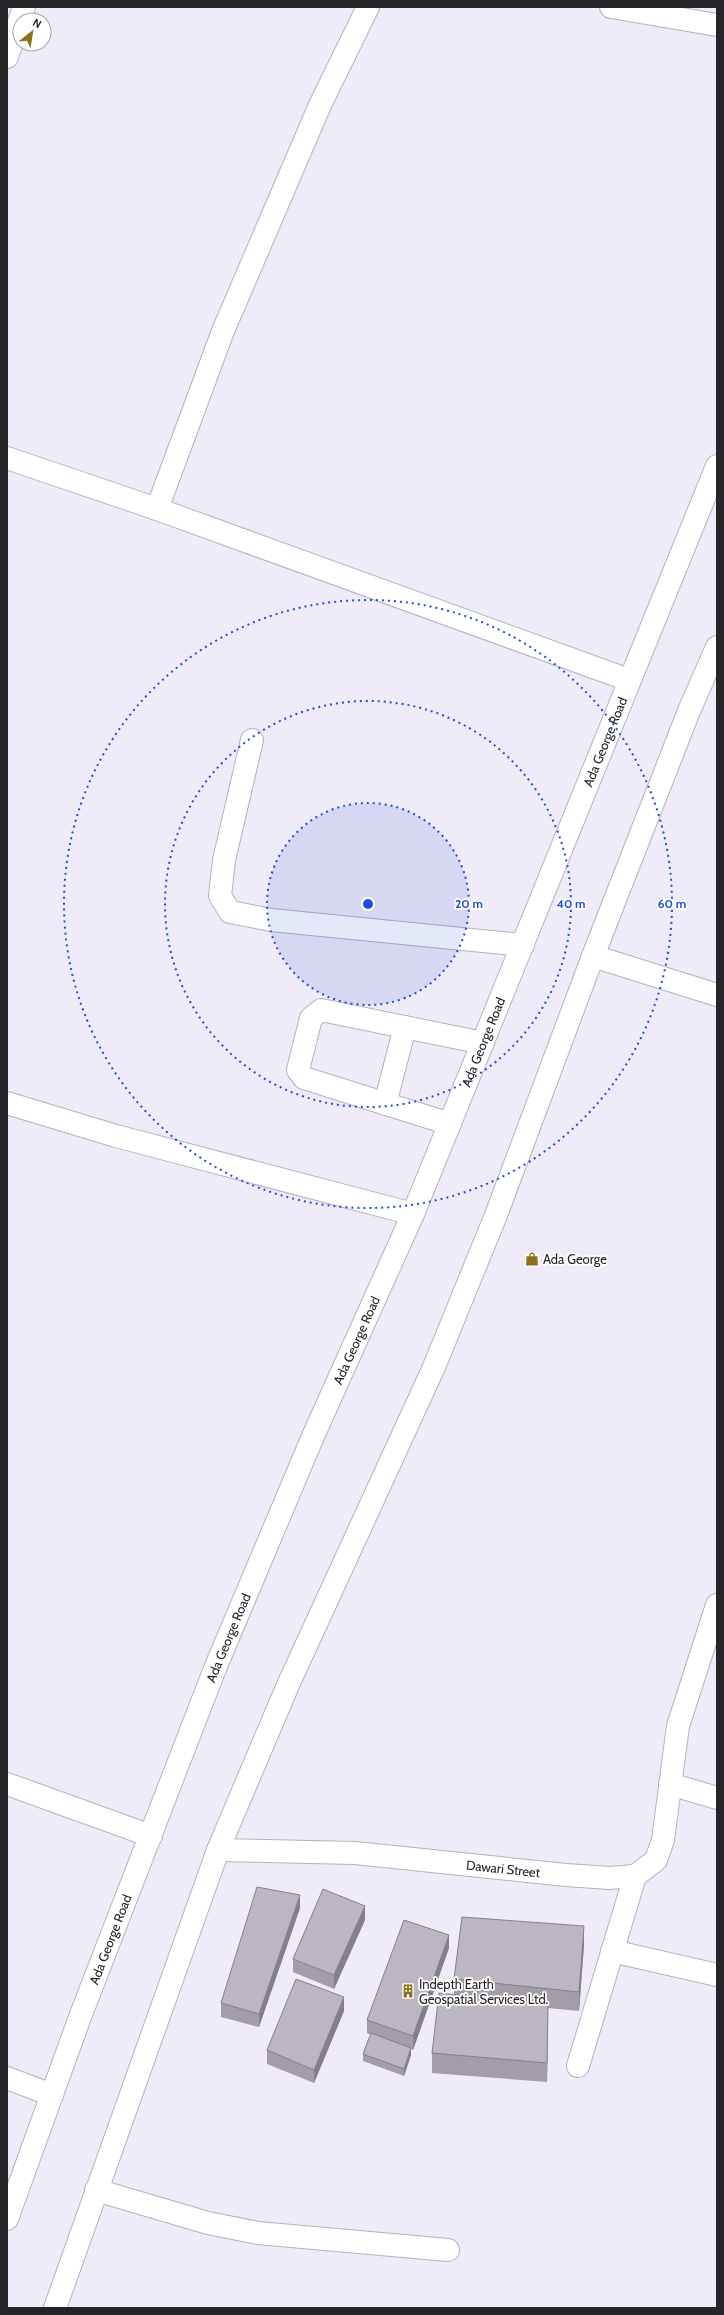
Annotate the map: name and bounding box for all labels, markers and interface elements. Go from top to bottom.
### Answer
north arrow [12,12,52,52]
text: N [30,15,44,31]
street label: Ada George Road [580,695,630,789]
text: 20 m [455,896,483,911]
text: 40 m [556,896,586,911]
text: 60 m [658,896,686,911]
centre of rings [361,897,375,911]
street label: Ada George Road [458,995,508,1089]
shop icon: Ada George [524,1251,540,1267]
place label: Ada George [543,1251,607,1267]
street label: Ada George Road [329,1293,383,1387]
street label: Ada George Road [202,1591,254,1685]
street label: Dawari Street [465,1857,542,1880]
street label: Ada George Road [85,1892,135,1987]
place label: Indepth Earth Geospatial Services Ltd. [419,1976,549,2007]
building icon: Indepth Earth Geospatial Services Ltd. [400,1983,416,1999]

